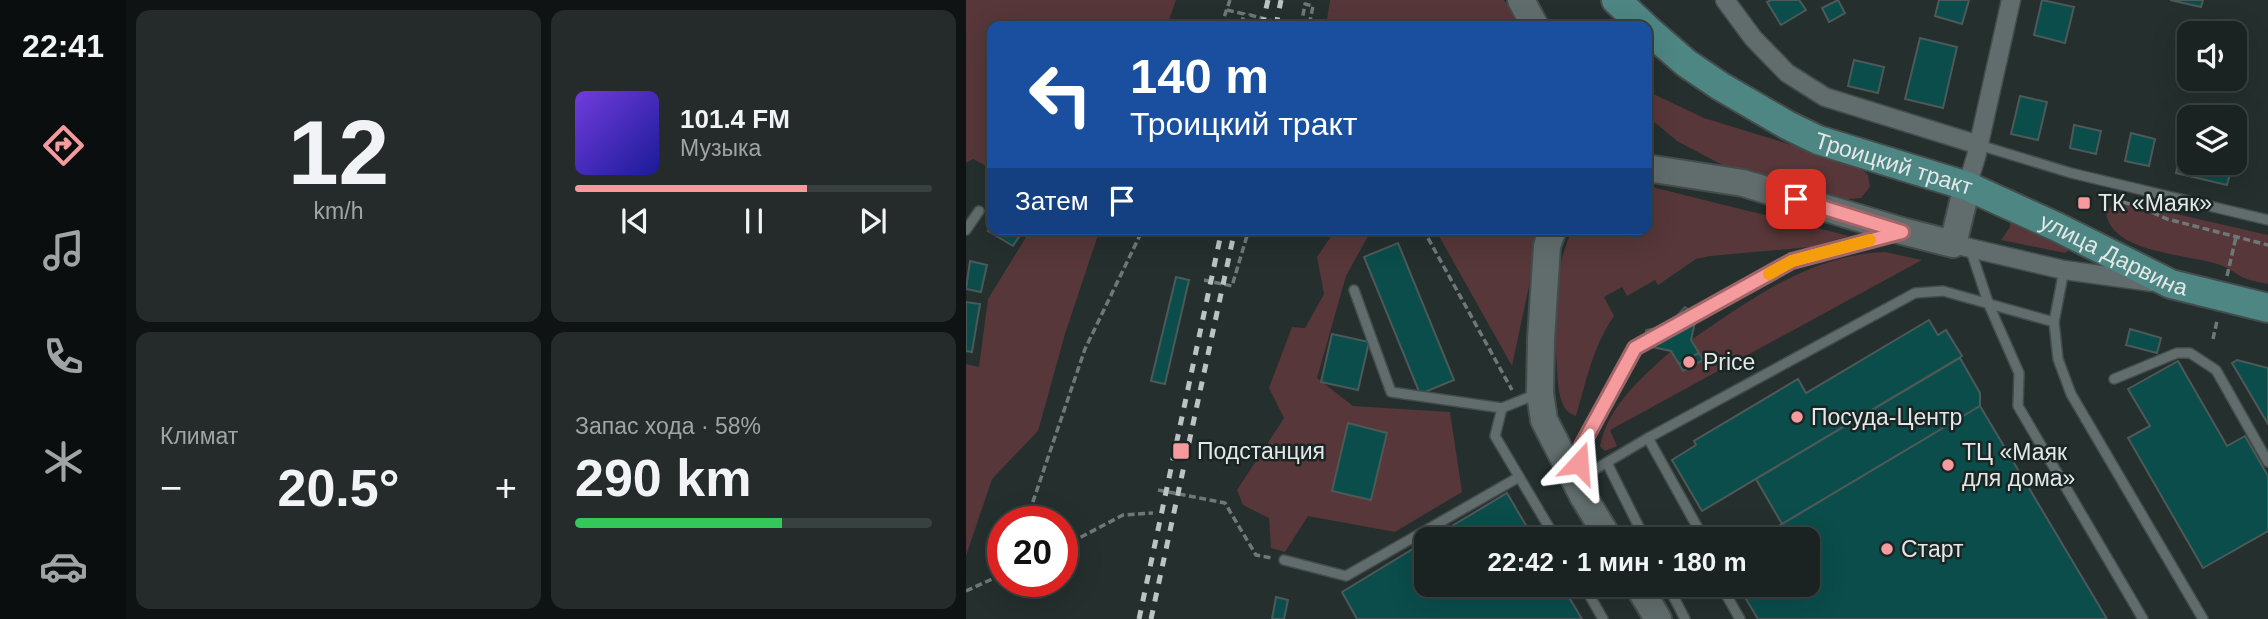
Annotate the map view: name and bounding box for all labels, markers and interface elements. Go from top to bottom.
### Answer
map controls [2177,21,2247,175]
button: sound [2177,21,2247,91]
text: 22:41 [22,28,104,64]
icon: left [1015,49,1106,140]
text: 140 m [1130,49,1269,103]
text: 12 [288,102,389,203]
text: 101.4 FM [680,104,790,134]
button: layers [2177,105,2247,175]
text: Троицкий тракт [1130,106,1357,142]
icon: directions [39,121,88,170]
street label: Троицкий тракт [1812,127,1976,200]
text: Музыка [680,135,761,161]
pin [1766,169,1826,229]
icon: arrive [1777,180,1815,218]
icon: arrive [1103,182,1141,220]
text: Затем [1015,186,1089,216]
place label: ТК «Маяк» [2098,190,2212,216]
marker: ТК «Маяк» [2076,195,2092,211]
text: km/h [314,198,363,224]
icon: previous [616,202,654,240]
icon: pause [735,202,773,240]
icon: next [854,202,892,240]
street label: улица Дарвина [2036,208,2190,301]
icon: music [39,226,88,275]
icon: phone [39,332,88,381]
place label: Price [1703,349,1755,375]
marker: Price [1681,354,1697,370]
place label: Посуда-Центр [1811,404,1962,430]
marker: Посуда-Центр [1789,409,1805,425]
text: Запас хода · 58% [575,413,761,439]
text: Климат [160,423,238,449]
position arrow [1542,426,1616,500]
icon: climate [39,437,88,486]
place label: Подстанция [1197,438,1325,464]
place label: ТЦ «Маяк для дома» [1962,439,2075,491]
marker: Подстанция [1171,441,1191,461]
text: 290 km [575,449,751,507]
marker: ТЦ «Маяк для дома» [1940,457,1956,473]
text: 20.5° [277,459,400,517]
text: − [160,467,182,509]
text: + [495,467,517,509]
speed limit sign: 20 [987,506,1078,597]
place label: Старт [1901,536,1964,562]
marker: Старт [1879,541,1895,557]
icon: car [39,542,88,591]
text: 22:42 · 1 мин · 180 m [1487,547,1747,577]

